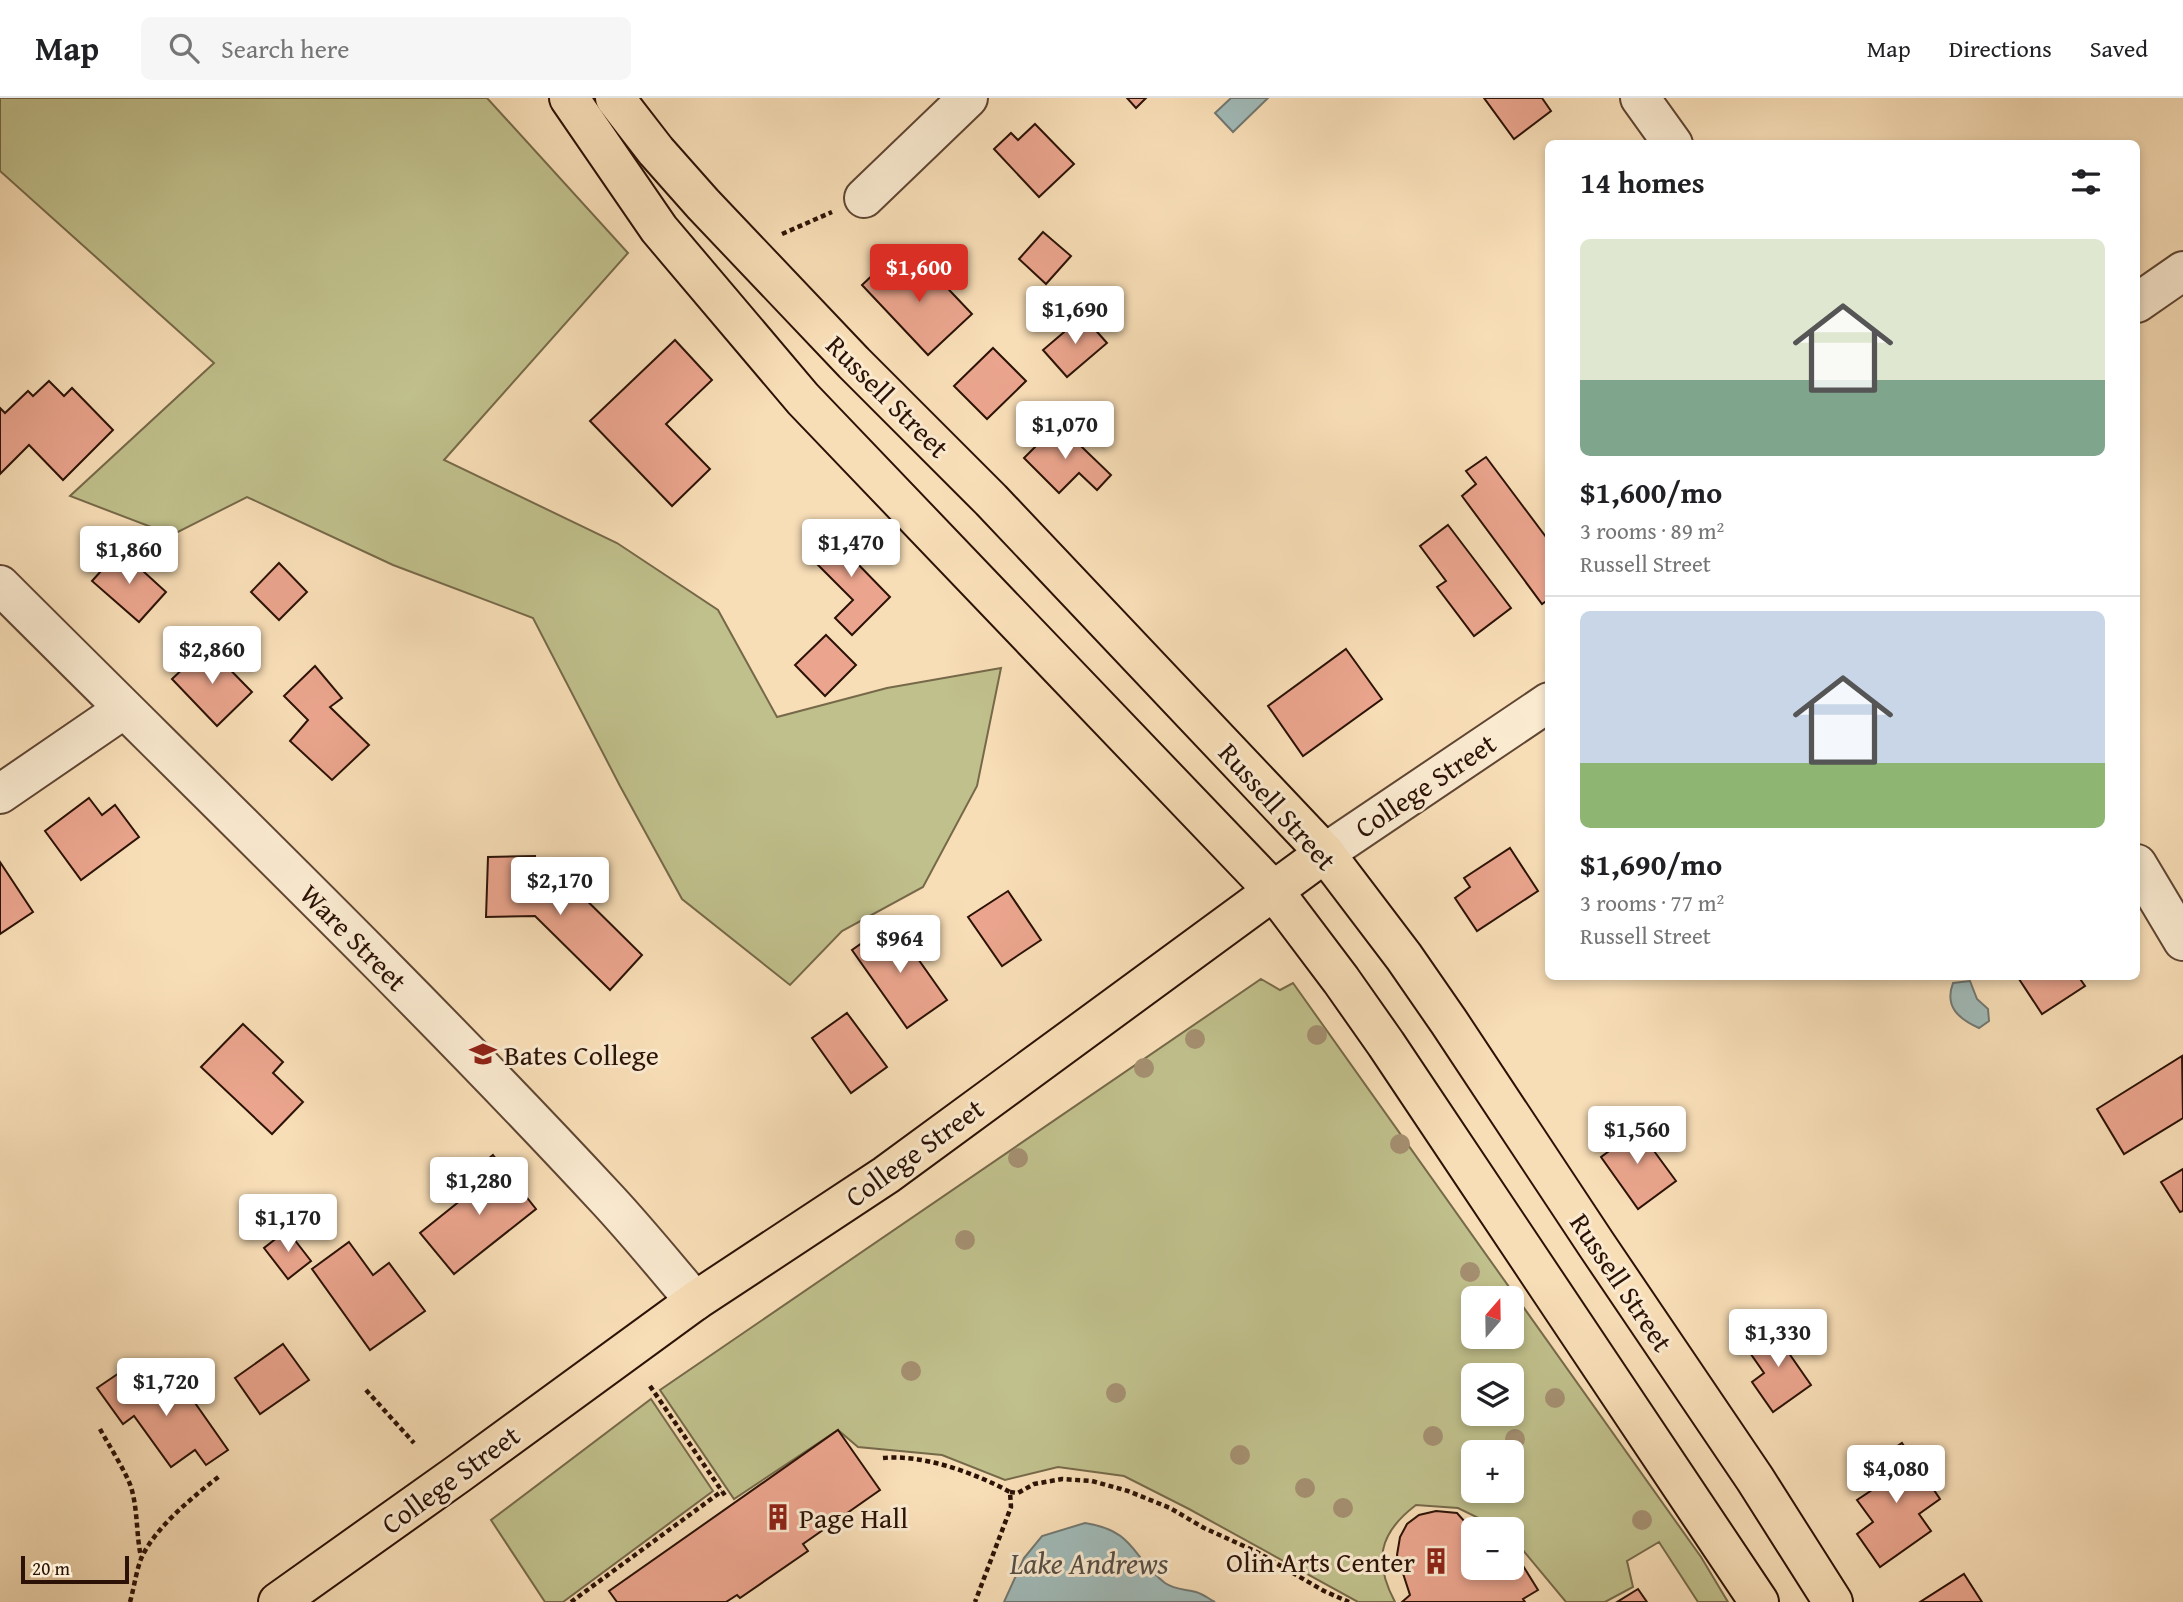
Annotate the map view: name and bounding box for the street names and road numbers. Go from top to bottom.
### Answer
street label: Russell Street [817,325,959,467]
street label: College Street [1346,723,1504,847]
street label: Russell Street [1209,733,1347,879]
street label: Ware Street [291,874,417,1000]
street label: College Street [836,1088,992,1216]
street label: Russell Street [1560,1204,1684,1360]
street label: College Street [372,1415,528,1543]

